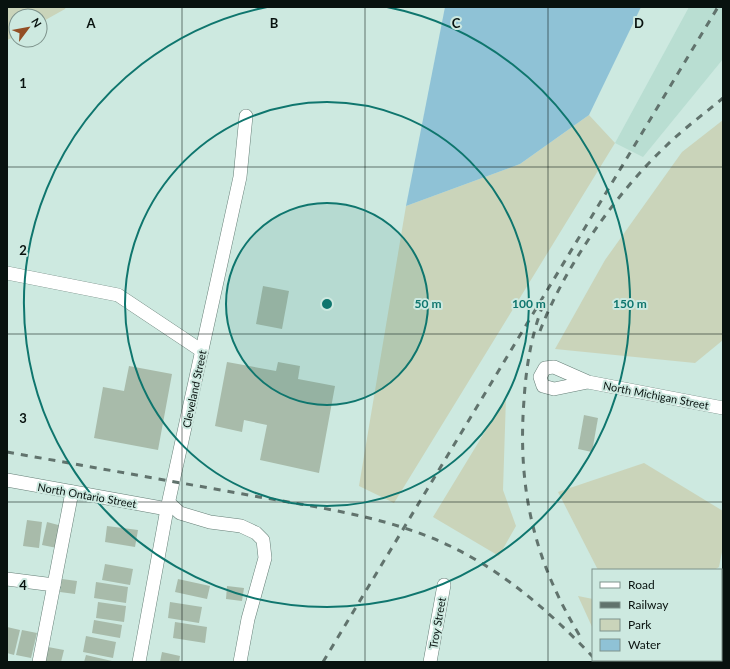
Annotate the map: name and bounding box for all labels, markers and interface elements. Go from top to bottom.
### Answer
north arrow [8,8,48,48]
text: N [29,15,45,29]
text: A [85,15,96,31]
text: B [270,15,279,31]
text: C [452,15,461,31]
text: D [634,15,644,31]
text: 1 [19,75,27,91]
text: 2 [19,242,27,258]
text: 50 m [415,296,441,311]
text: 100 m [512,296,546,311]
text: 150 m [613,296,647,311]
centre of rings [320,297,334,311]
street label: Cleveland Street [179,349,209,429]
street label: North Michigan Street [602,378,710,412]
text: 3 [19,410,27,426]
street label: North Ontario Street [37,480,138,510]
legend [592,569,722,661]
text: 4 [19,577,27,593]
text: Road [628,577,655,592]
street label: Troy Street [426,596,448,650]
text: Railway [628,597,669,612]
text: Park [628,617,652,632]
text: Water [628,637,661,652]

